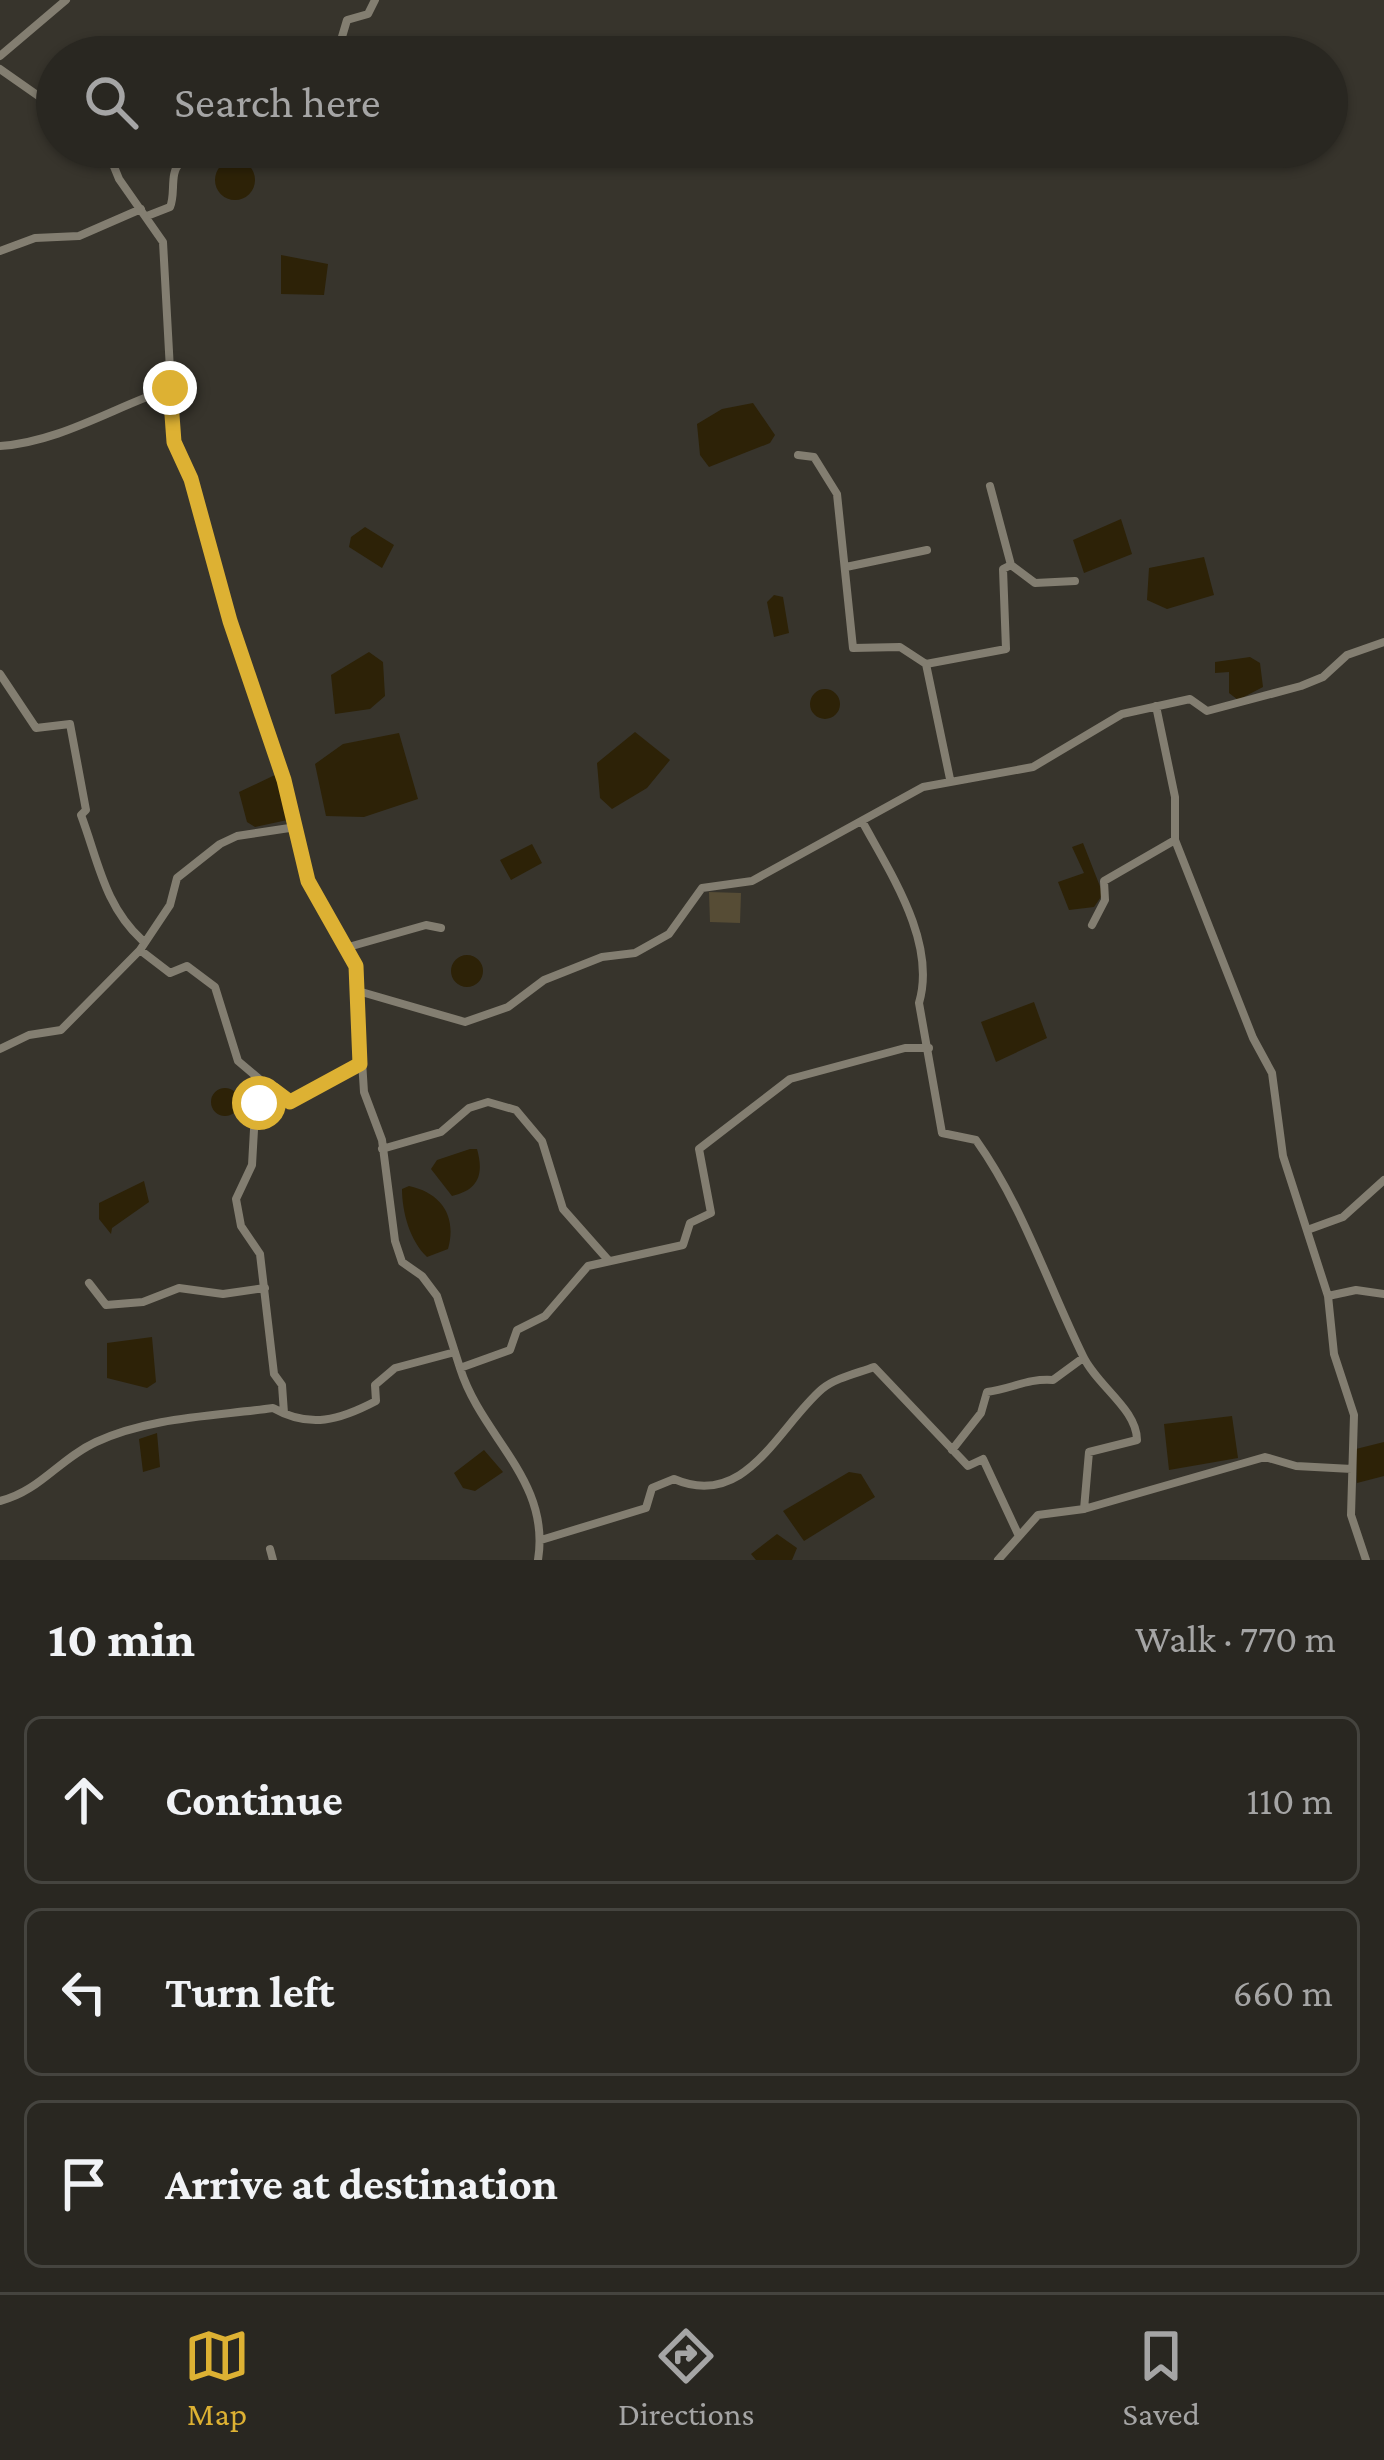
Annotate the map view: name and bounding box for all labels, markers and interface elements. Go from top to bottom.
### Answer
search box [36,36,1348,168]
icon: search [78,69,144,135]
text: Search here [174,77,381,127]
route end [143,361,197,415]
route start [232,1076,286,1130]
text: 10 min [48,1610,195,1667]
text: Walk · 770 m [1135,1617,1336,1660]
icon: ahead [51,1767,117,1833]
text: Continue [165,1775,343,1825]
text: 110 m [1246,1779,1333,1822]
icon: left [51,1959,117,2025]
text: Turn left [165,1967,334,2017]
text: 660 m [1233,1971,1333,2014]
icon: arrive [51,2151,117,2217]
text: Arrive at destination [165,2159,558,2209]
tab: Map [184,2323,250,2432]
tab: Directions [618,2323,755,2432]
tab: Saved [1123,2323,1200,2432]

